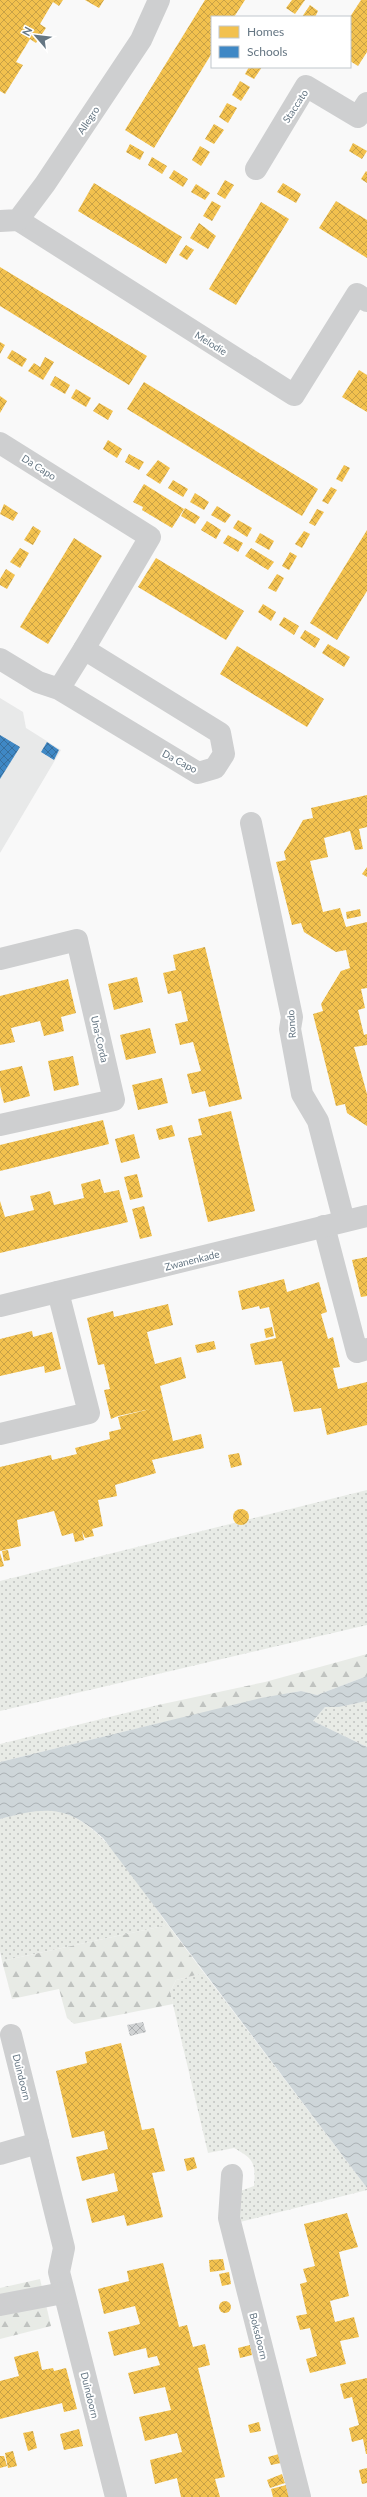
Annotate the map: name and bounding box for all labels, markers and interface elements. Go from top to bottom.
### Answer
north arrow [16,16,56,56]
legend [211,16,351,68]
text: N [19,24,34,38]
text: Homes [247,24,284,39]
text: Schools [247,44,288,59]
street label: Staccato [280,87,310,125]
street label: Allegro [74,104,102,136]
street label: Melodie [193,328,229,358]
street label: Da Capo [20,452,59,482]
street label: Da Capo [160,747,200,775]
street label: Rondo [284,1009,298,1039]
street label: Una-Corda [89,1014,111,1064]
street label: Zwanenkade [163,1247,221,1273]
street label: Duindoorn [10,2053,34,2101]
street label: Boksdoorn [247,2311,271,2361]
street label: Duindoorn [78,2371,102,2419]

